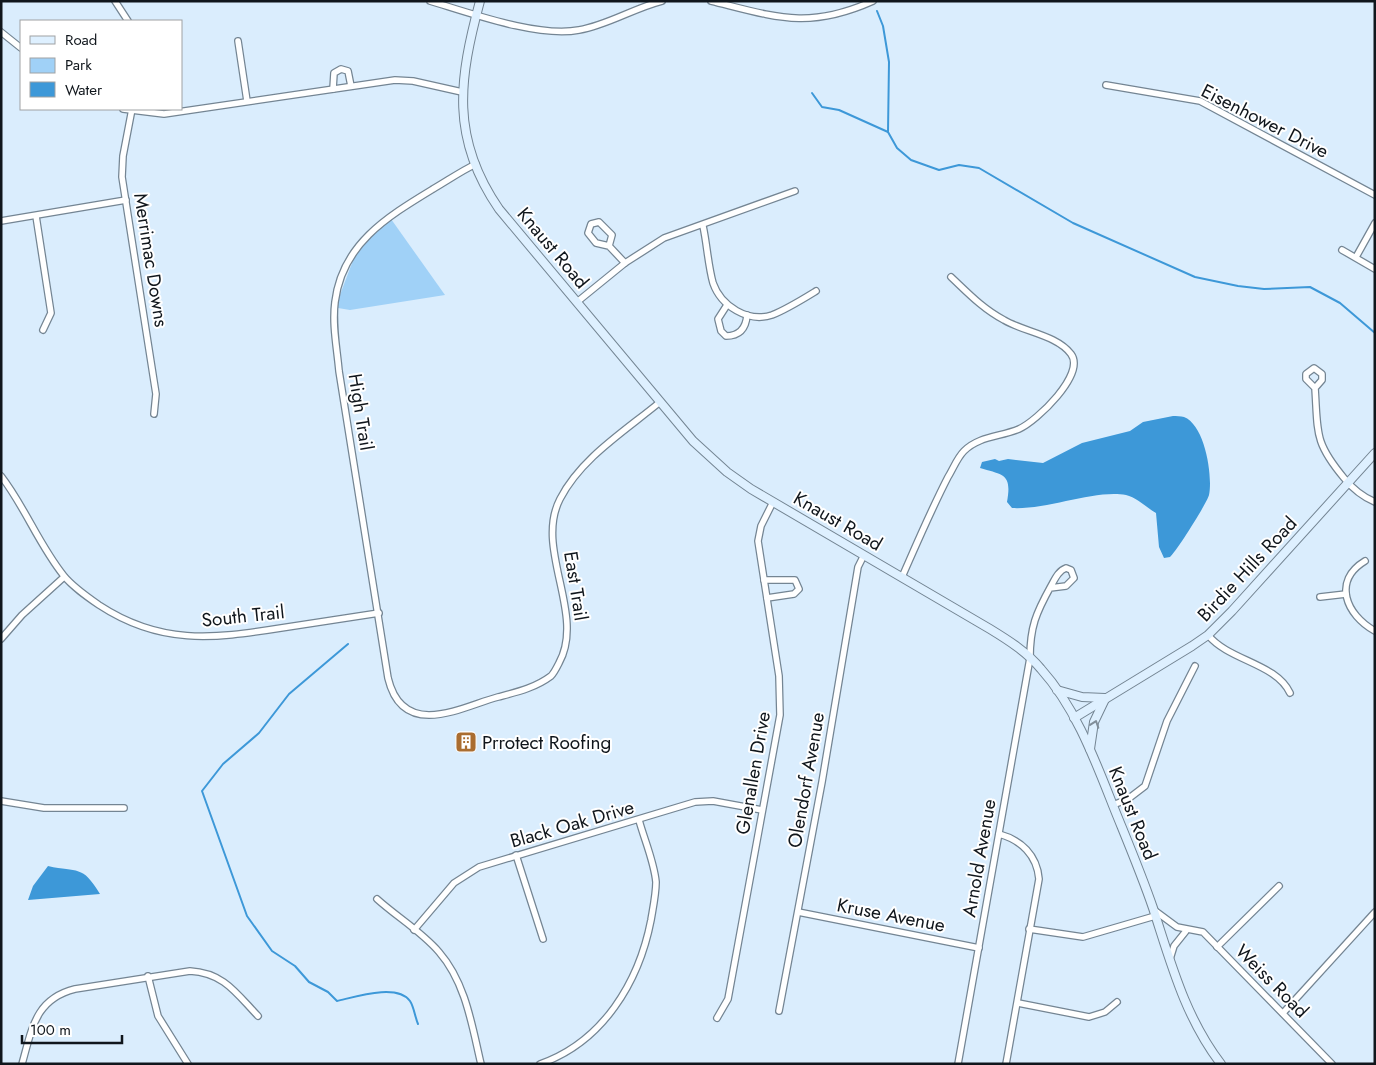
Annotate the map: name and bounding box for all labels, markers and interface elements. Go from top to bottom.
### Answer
legend [20,20,182,110]
text: Road [65,29,97,51]
text: Park [65,54,92,76]
street label: Eisenhower Drive [1197,77,1334,165]
text: Water [65,79,103,101]
street label: Merrimac Downs [127,191,175,329]
street label: Knaust Road [511,202,595,294]
street label: High Trail [342,372,380,452]
street label: Knaust Road [788,485,888,557]
street label: Birdie Hills Road [1191,510,1303,628]
street label: East Trail [557,549,595,623]
street label: South Trail [200,598,286,634]
street label: Glenallen Drive [729,709,777,837]
street label: Olendorf Avenue [781,710,831,850]
one-way arrow [1089,720,1099,729]
place label: Prrotect Roofing [482,729,611,756]
building icon: Prrotect Roofing [454,730,478,754]
street label: Knaust Road [1102,762,1164,864]
street label: Black Oak Drive [507,793,637,855]
street label: Arnold Avenue [955,797,1003,919]
street label: Kruse Avenue [835,891,948,939]
street label: Weiss Road [1229,938,1315,1024]
scale bar [22,1012,122,1044]
text: 100 m [30,1019,71,1041]

